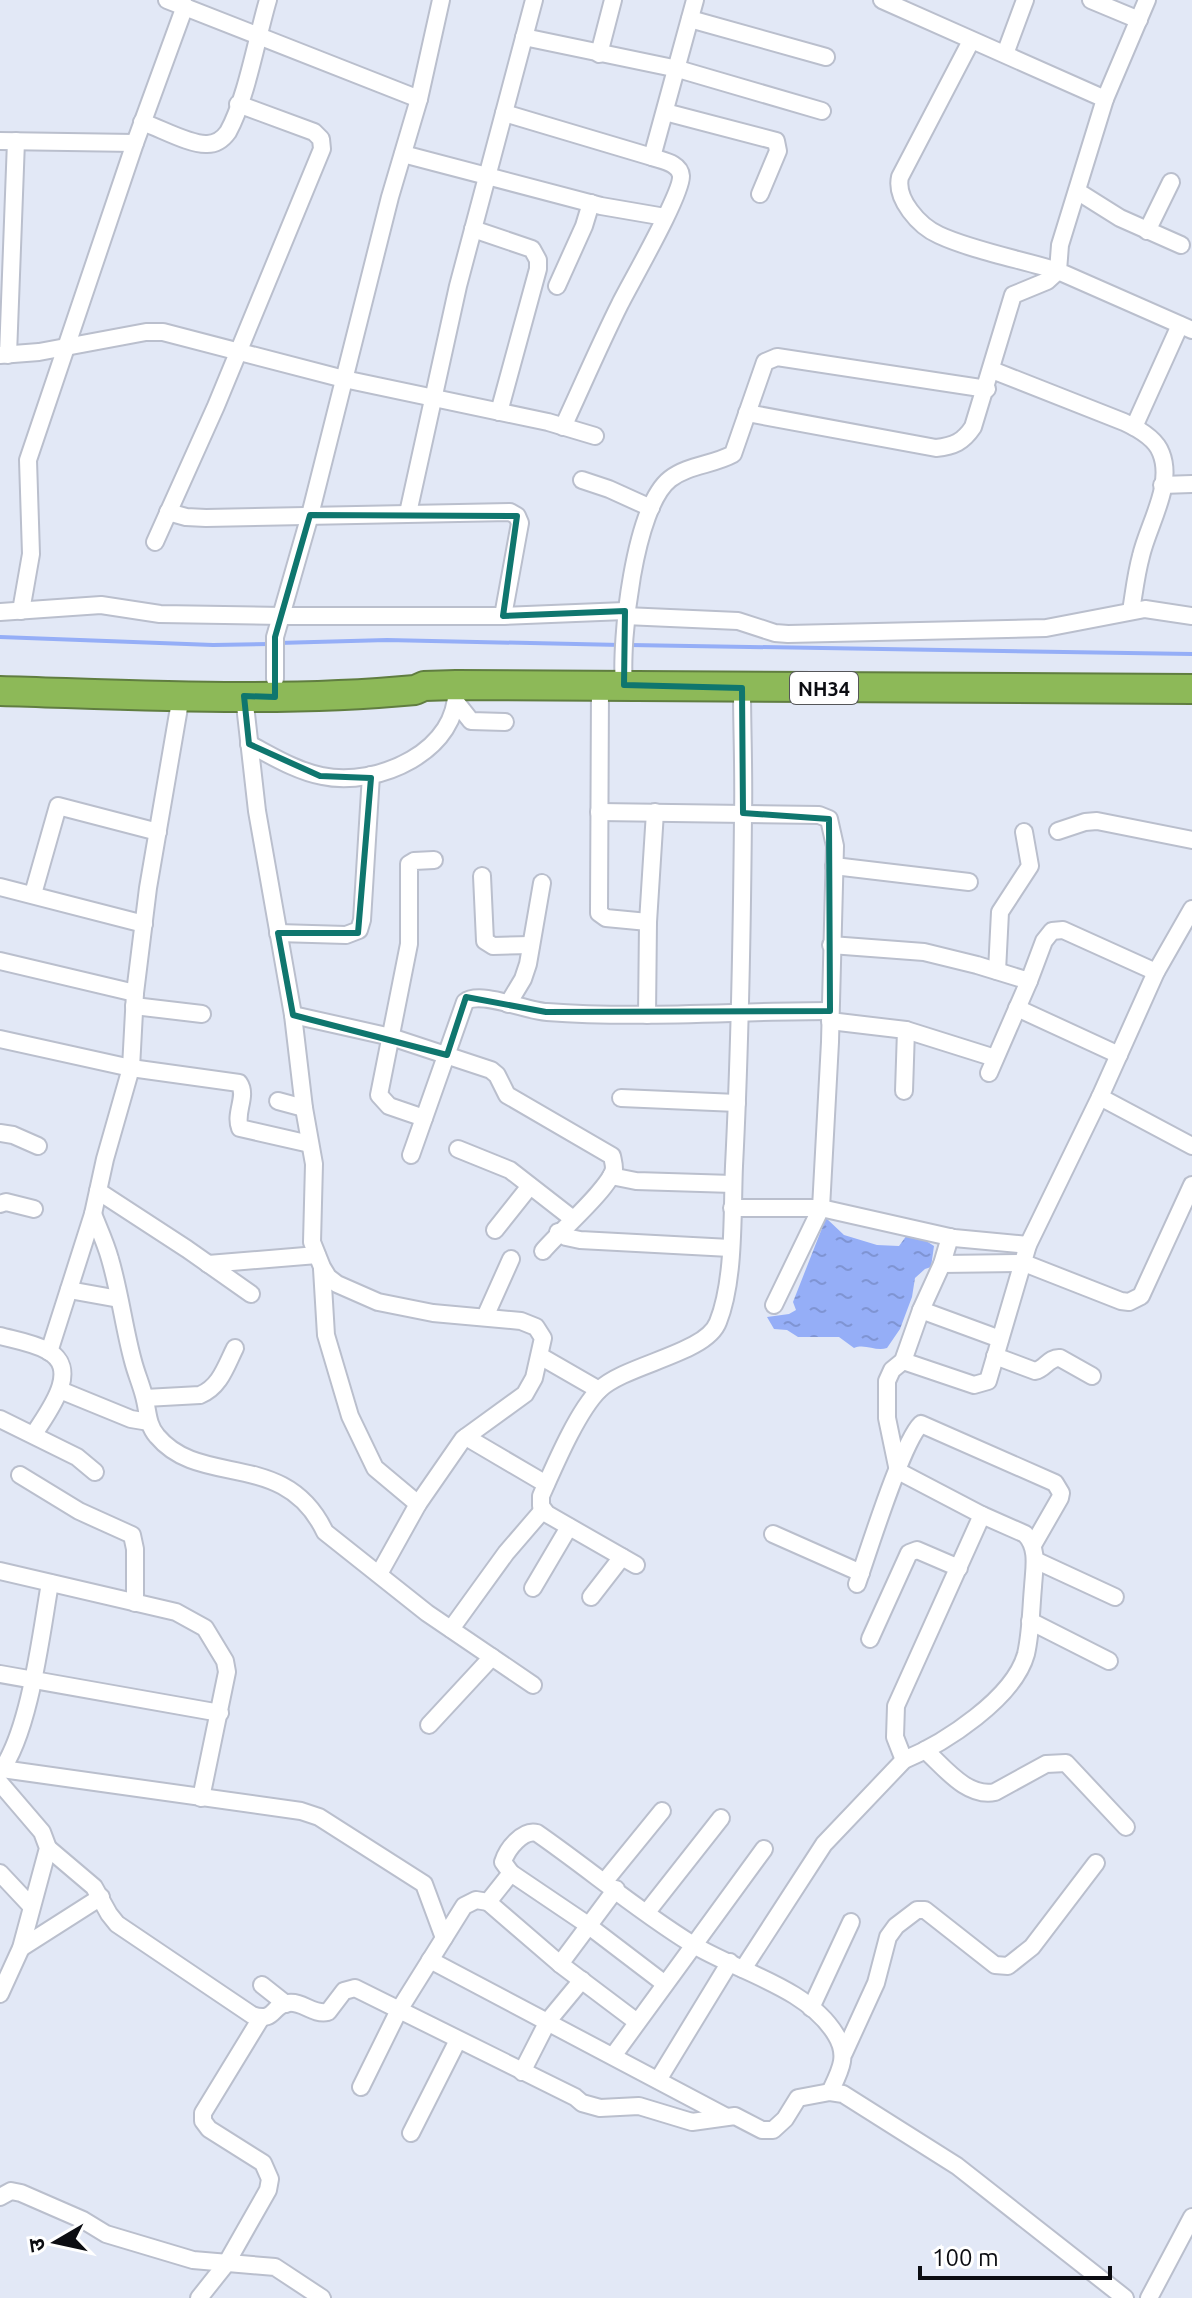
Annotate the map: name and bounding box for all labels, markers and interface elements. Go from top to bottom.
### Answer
road number: NH34 [790,672,858,704]
north arrow [16,2202,96,2282]
scale bar [920,2230,1110,2280]
text: उ [22,2236,49,2254]
text: 100 m [932,2244,999,2271]

